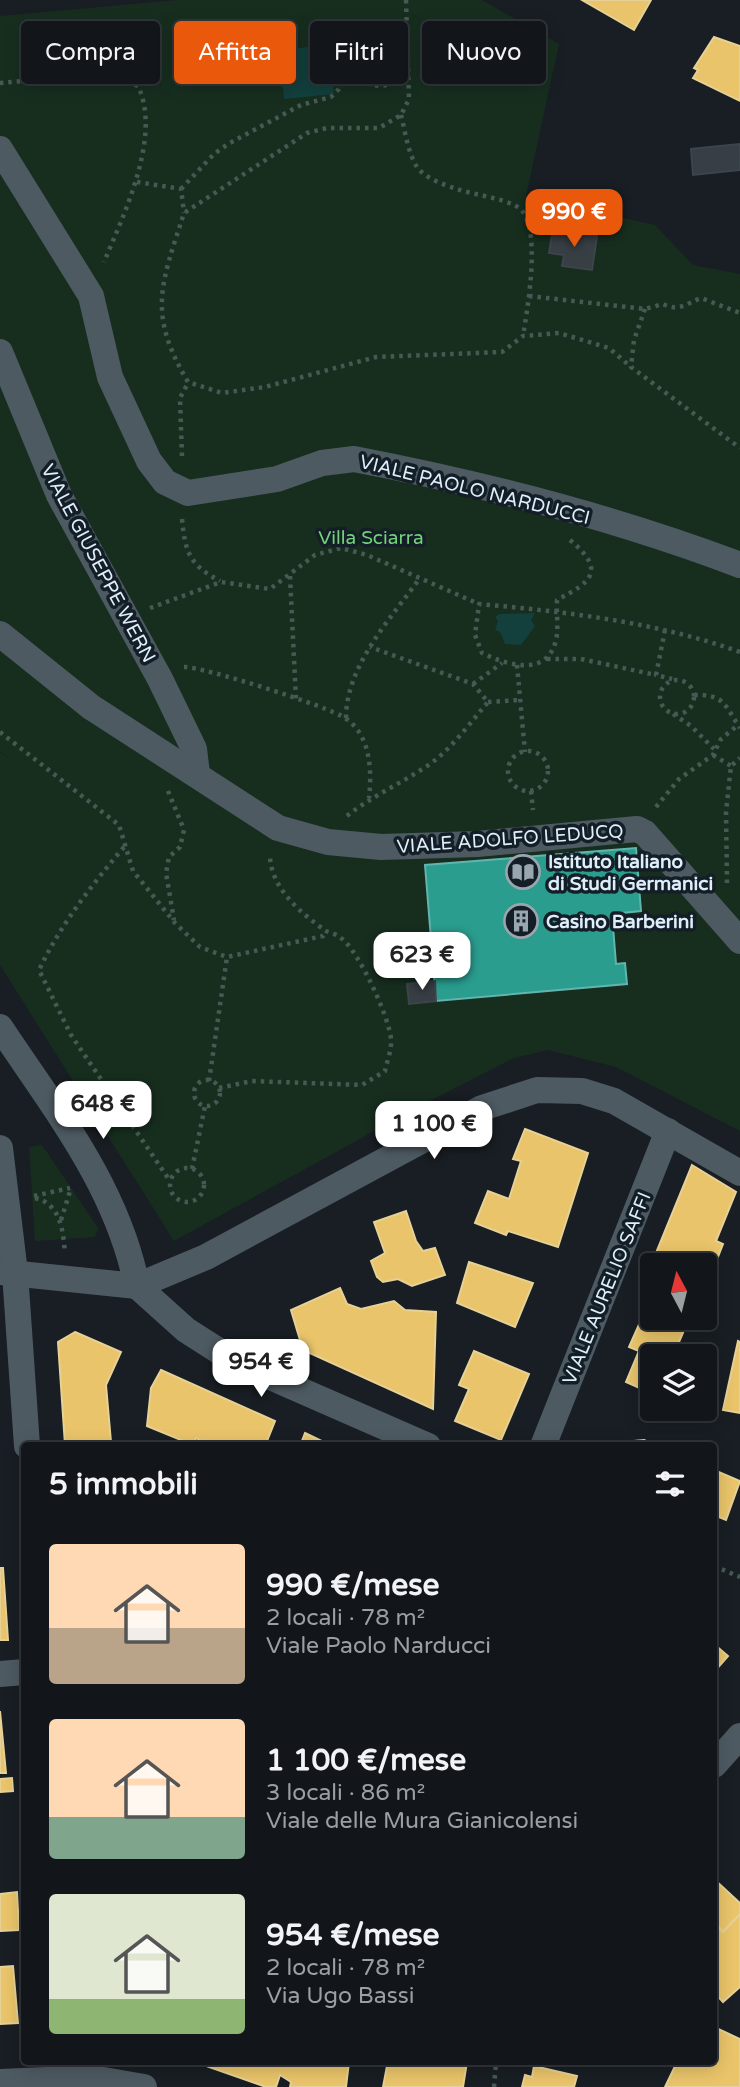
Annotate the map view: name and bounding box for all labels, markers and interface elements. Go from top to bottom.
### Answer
chip: Compra [21,21,160,84]
chip: Affitta [174,21,296,84]
chip: Filtri [310,21,408,84]
chip: Nuovo [422,21,546,84]
pin: 990 € [525,190,623,249]
text: 990 € [542,198,607,226]
street label: VIALE PAOLO NARDUCCI [357,451,592,529]
street label: VIALE GIUSEPPE WERN [36,461,160,666]
park label: Villa Sciarra [318,527,424,549]
street label: VIALE ADOLFO LEDUCQ [396,820,624,858]
place label: Istituto Italiano di Studi Germanici [548,851,713,895]
library icon: Istituto Italiano di Studi Germanici [504,853,542,891]
building icon: Casino Barberini [502,902,540,940]
place label: Casino Barberini [546,911,694,933]
pin: 623 € [373,932,471,992]
text: 623 € [390,941,455,969]
pin: 648 € [54,1082,152,1141]
text: 648 € [71,1090,136,1118]
pin: 1 100 € [369,1102,499,1161]
text: 1 100 € [391,1110,477,1138]
street label: VIALE AURELIO SAFFI [558,1189,656,1388]
north arrow [640,1253,718,1330]
map controls [640,1253,717,1421]
pin: 954 € [212,1340,310,1399]
button: layers [640,1344,717,1421]
text: 954 € [229,1348,294,1376]
icon: filters [651,1465,689,1503]
text: 5 immobili [49,1466,198,1503]
text: 990 €/mese [266,1567,440,1604]
icon: home [105,1572,189,1656]
text: 2 locali · 78 m² [266,1604,425,1632]
text: Viale Paolo Narducci [266,1632,491,1660]
text: 1 100 €/mese [266,1742,466,1779]
icon: home [105,1747,189,1831]
text: 3 locali · 86 m² [266,1779,425,1807]
text: Viale delle Mura Gianicolensi [266,1807,578,1835]
text: 954 €/mese [266,1917,440,1954]
icon: home [105,1922,189,2006]
text: 2 locali · 78 m² [266,1954,425,1982]
text: Via Ugo Bassi [266,1982,415,2010]

